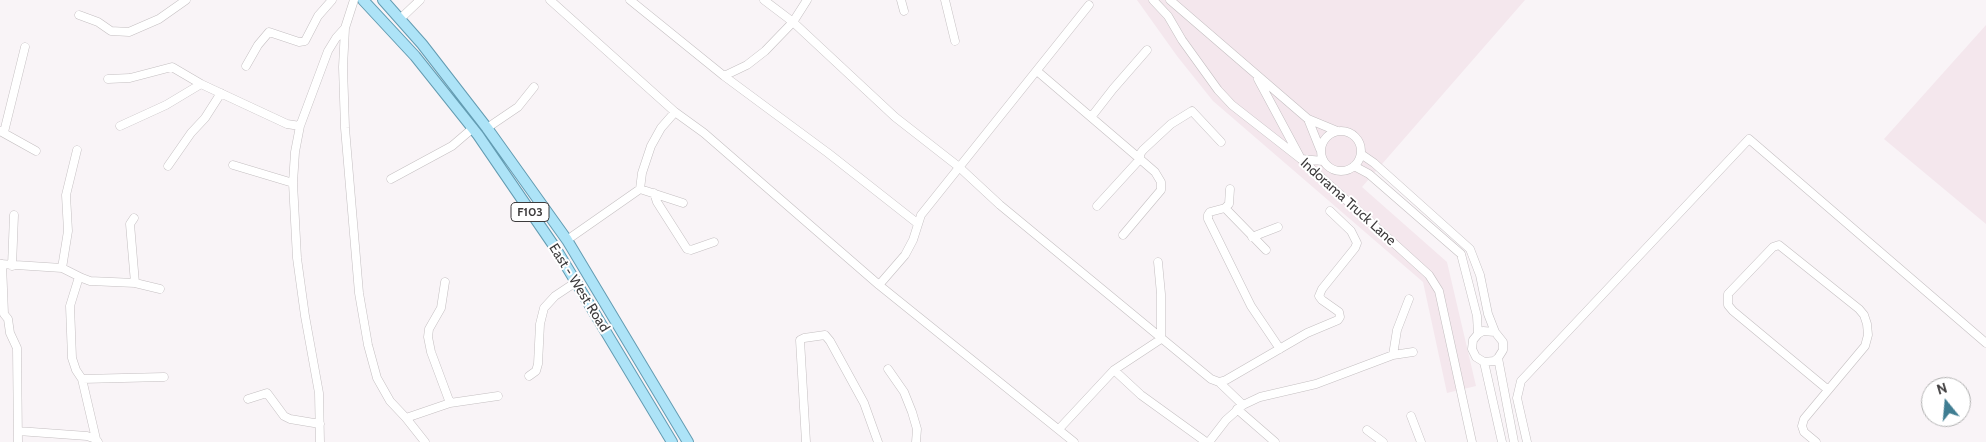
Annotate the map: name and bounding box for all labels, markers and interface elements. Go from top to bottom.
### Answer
street label: Indorama Truck Lane [1297,155,1399,249]
road number: F103 [511,202,549,222]
street label: East - West Road [545,241,613,335]
north arrow [1921,377,1971,427]
text: N [1935,379,1949,399]

